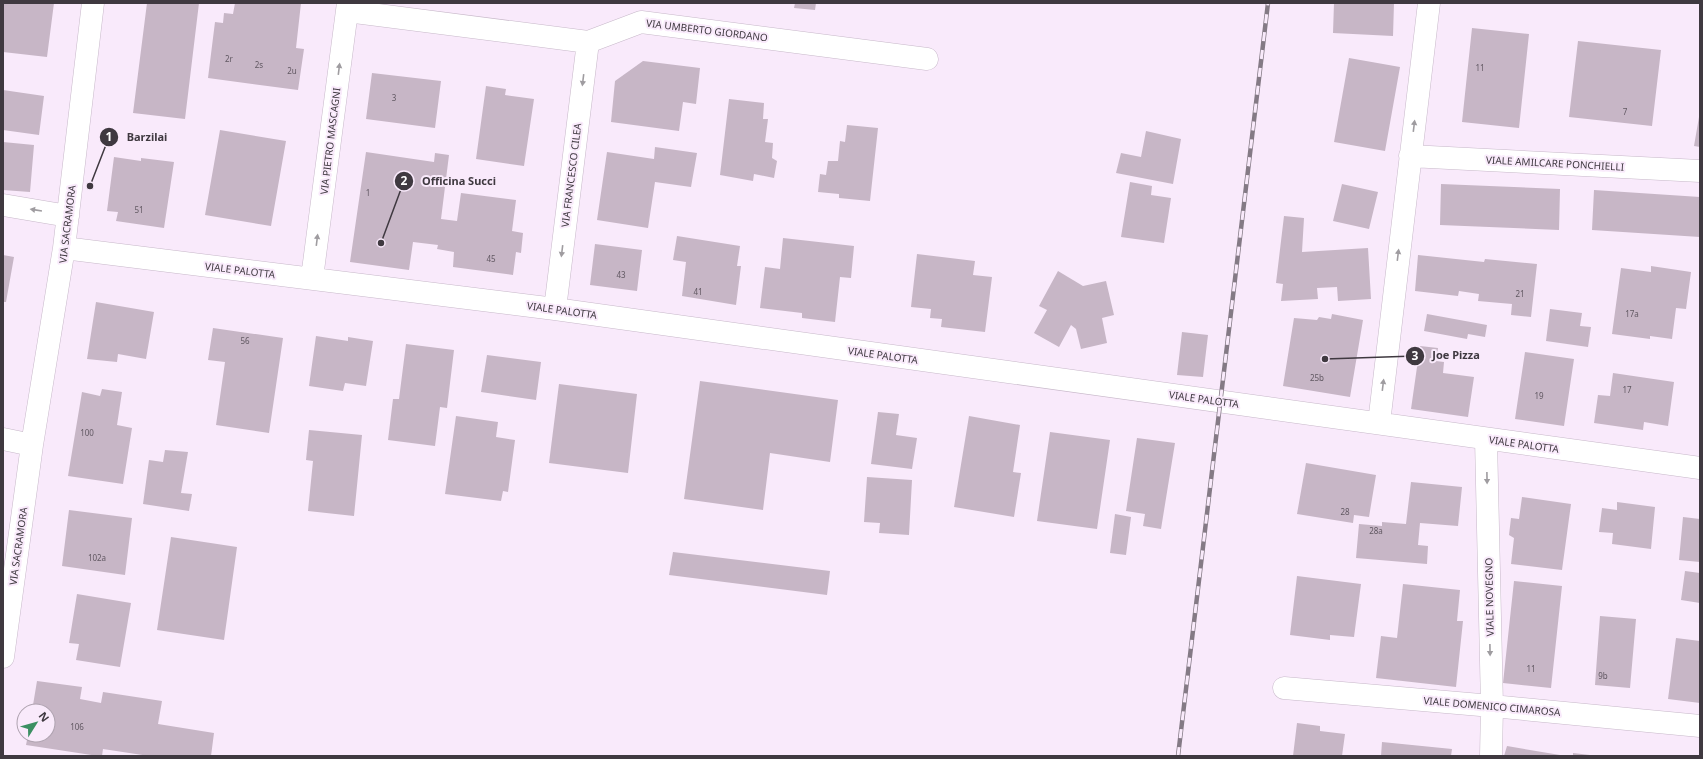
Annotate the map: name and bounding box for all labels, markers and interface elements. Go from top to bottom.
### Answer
street label: VIA UMBERTO GIORDANO [645,16,769,44]
house number: 2r [225,53,234,64]
house number: 2s [255,59,263,70]
house number: 11 [1475,62,1485,73]
one-way arrow [336,63,342,75]
house number: 2u [287,65,297,76]
one-way arrow [580,74,586,87]
street label: VIA PIETRO MASCAGNI [317,87,343,195]
house number: 3 [392,92,397,103]
house number: 7 [1623,106,1628,117]
one-way arrow [1410,120,1417,132]
street label: VIA FRANCESCO CILEA [558,122,584,228]
callout: Barzilai [99,126,175,149]
text: 1 [106,128,112,145]
text: Barzilai [127,129,167,144]
street label: VIALE AMILCARE PONCHIELLI [1486,152,1624,174]
callout: Officina Succi [394,169,504,192]
text: 2 [401,172,408,189]
text: Officina Succi [422,173,496,188]
street label: VIA SACRAMORA [55,184,79,264]
house number: 1 [366,187,370,198]
house number: 51 [134,204,144,215]
one-way arrow [29,207,42,213]
one-way arrow [314,234,320,246]
one-way arrow [559,245,565,257]
one-way arrow [1395,249,1402,261]
house number: 45 [486,253,496,264]
street label: VIALE PALOTTA [204,259,277,281]
house number: 43 [616,269,626,280]
house number: 41 [693,286,703,297]
house number: 21 [1515,288,1525,299]
street label: VIALE PALOTTA [526,298,599,322]
house number: 17a [1625,308,1639,319]
house number: 56 [240,335,250,346]
street label: VIALE PALOTTA [847,343,920,367]
callout: Joe Pizza [1405,344,1488,367]
text: 3 [1412,347,1419,364]
text: Joe Pizza [1431,347,1480,362]
house number: 25b [1310,372,1324,383]
one-way arrow [1380,378,1386,391]
house number: 17 [1622,384,1632,395]
street label: VIALE PALOTTA [1168,387,1241,411]
house number: 19 [1534,390,1544,401]
house number: 100 [80,427,94,438]
street label: VIALE PALOTTA [1488,432,1561,456]
one-way arrow [1484,472,1490,485]
street label: VIA SACRAMORA [6,506,30,586]
house number: 28 [1340,506,1350,517]
house number: 28a [1369,525,1383,536]
house number: 102a [88,552,106,563]
street label: VIALE NOVEGNO [1481,557,1497,636]
one-way arrow [1487,644,1494,656]
house number: 11 [1526,663,1536,674]
house number: 9b [1598,670,1608,681]
street label: VIALE DOMENICO CIMAROSA [1423,693,1562,719]
north arrow [16,703,56,743]
text: N [36,709,53,725]
house number: 106 [70,721,84,732]

